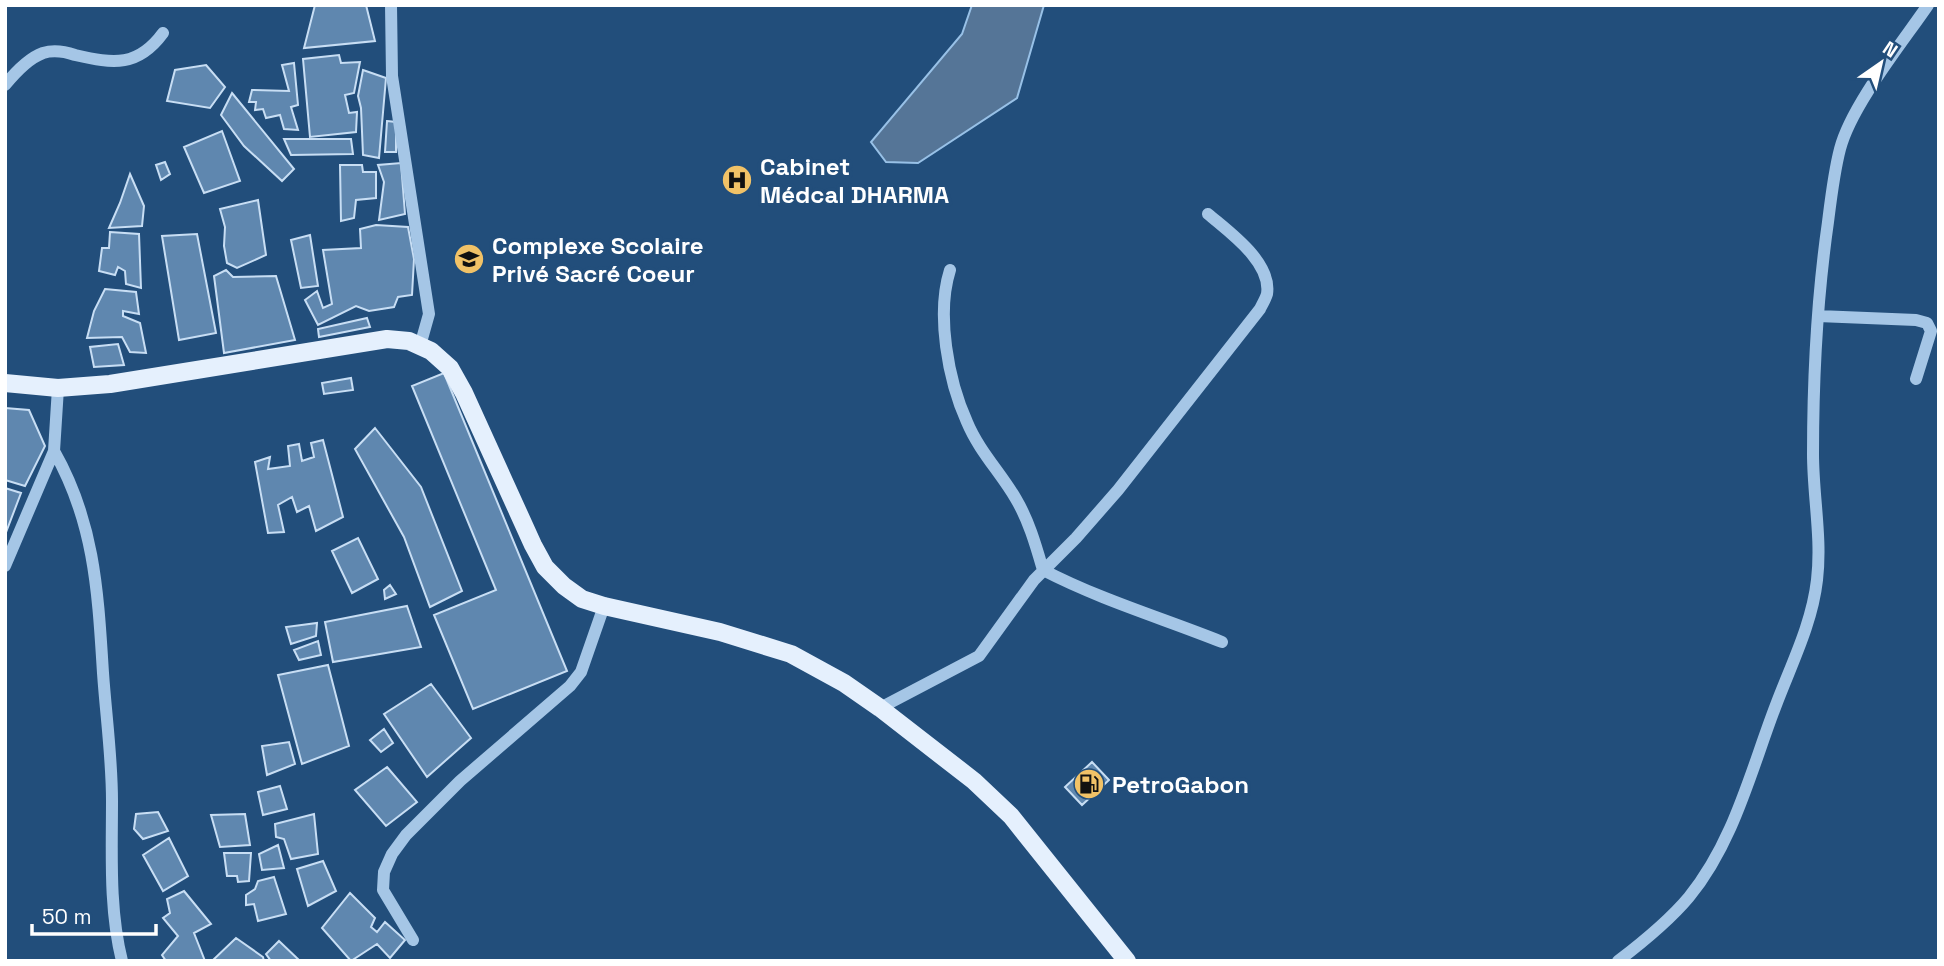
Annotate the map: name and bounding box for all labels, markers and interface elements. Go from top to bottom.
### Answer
north arrow [1846,28,1916,98]
text: N [1878,35,1902,63]
place label: Cabinet Médcal DHARMA [760,151,949,210]
hospital icon: Cabinet Médcal DHARMA [720,163,754,197]
place label: Complexe Scolaire Privé Sacré Coeur [492,230,704,289]
school or university icon: Complexe Scolaire Privé Sacré Coeur [452,242,486,276]
fuel station icon: PetroGabon [1072,767,1106,801]
place label: PetroGabon [1112,769,1249,800]
scale bar [32,892,156,936]
text: 50 m [42,903,92,930]

